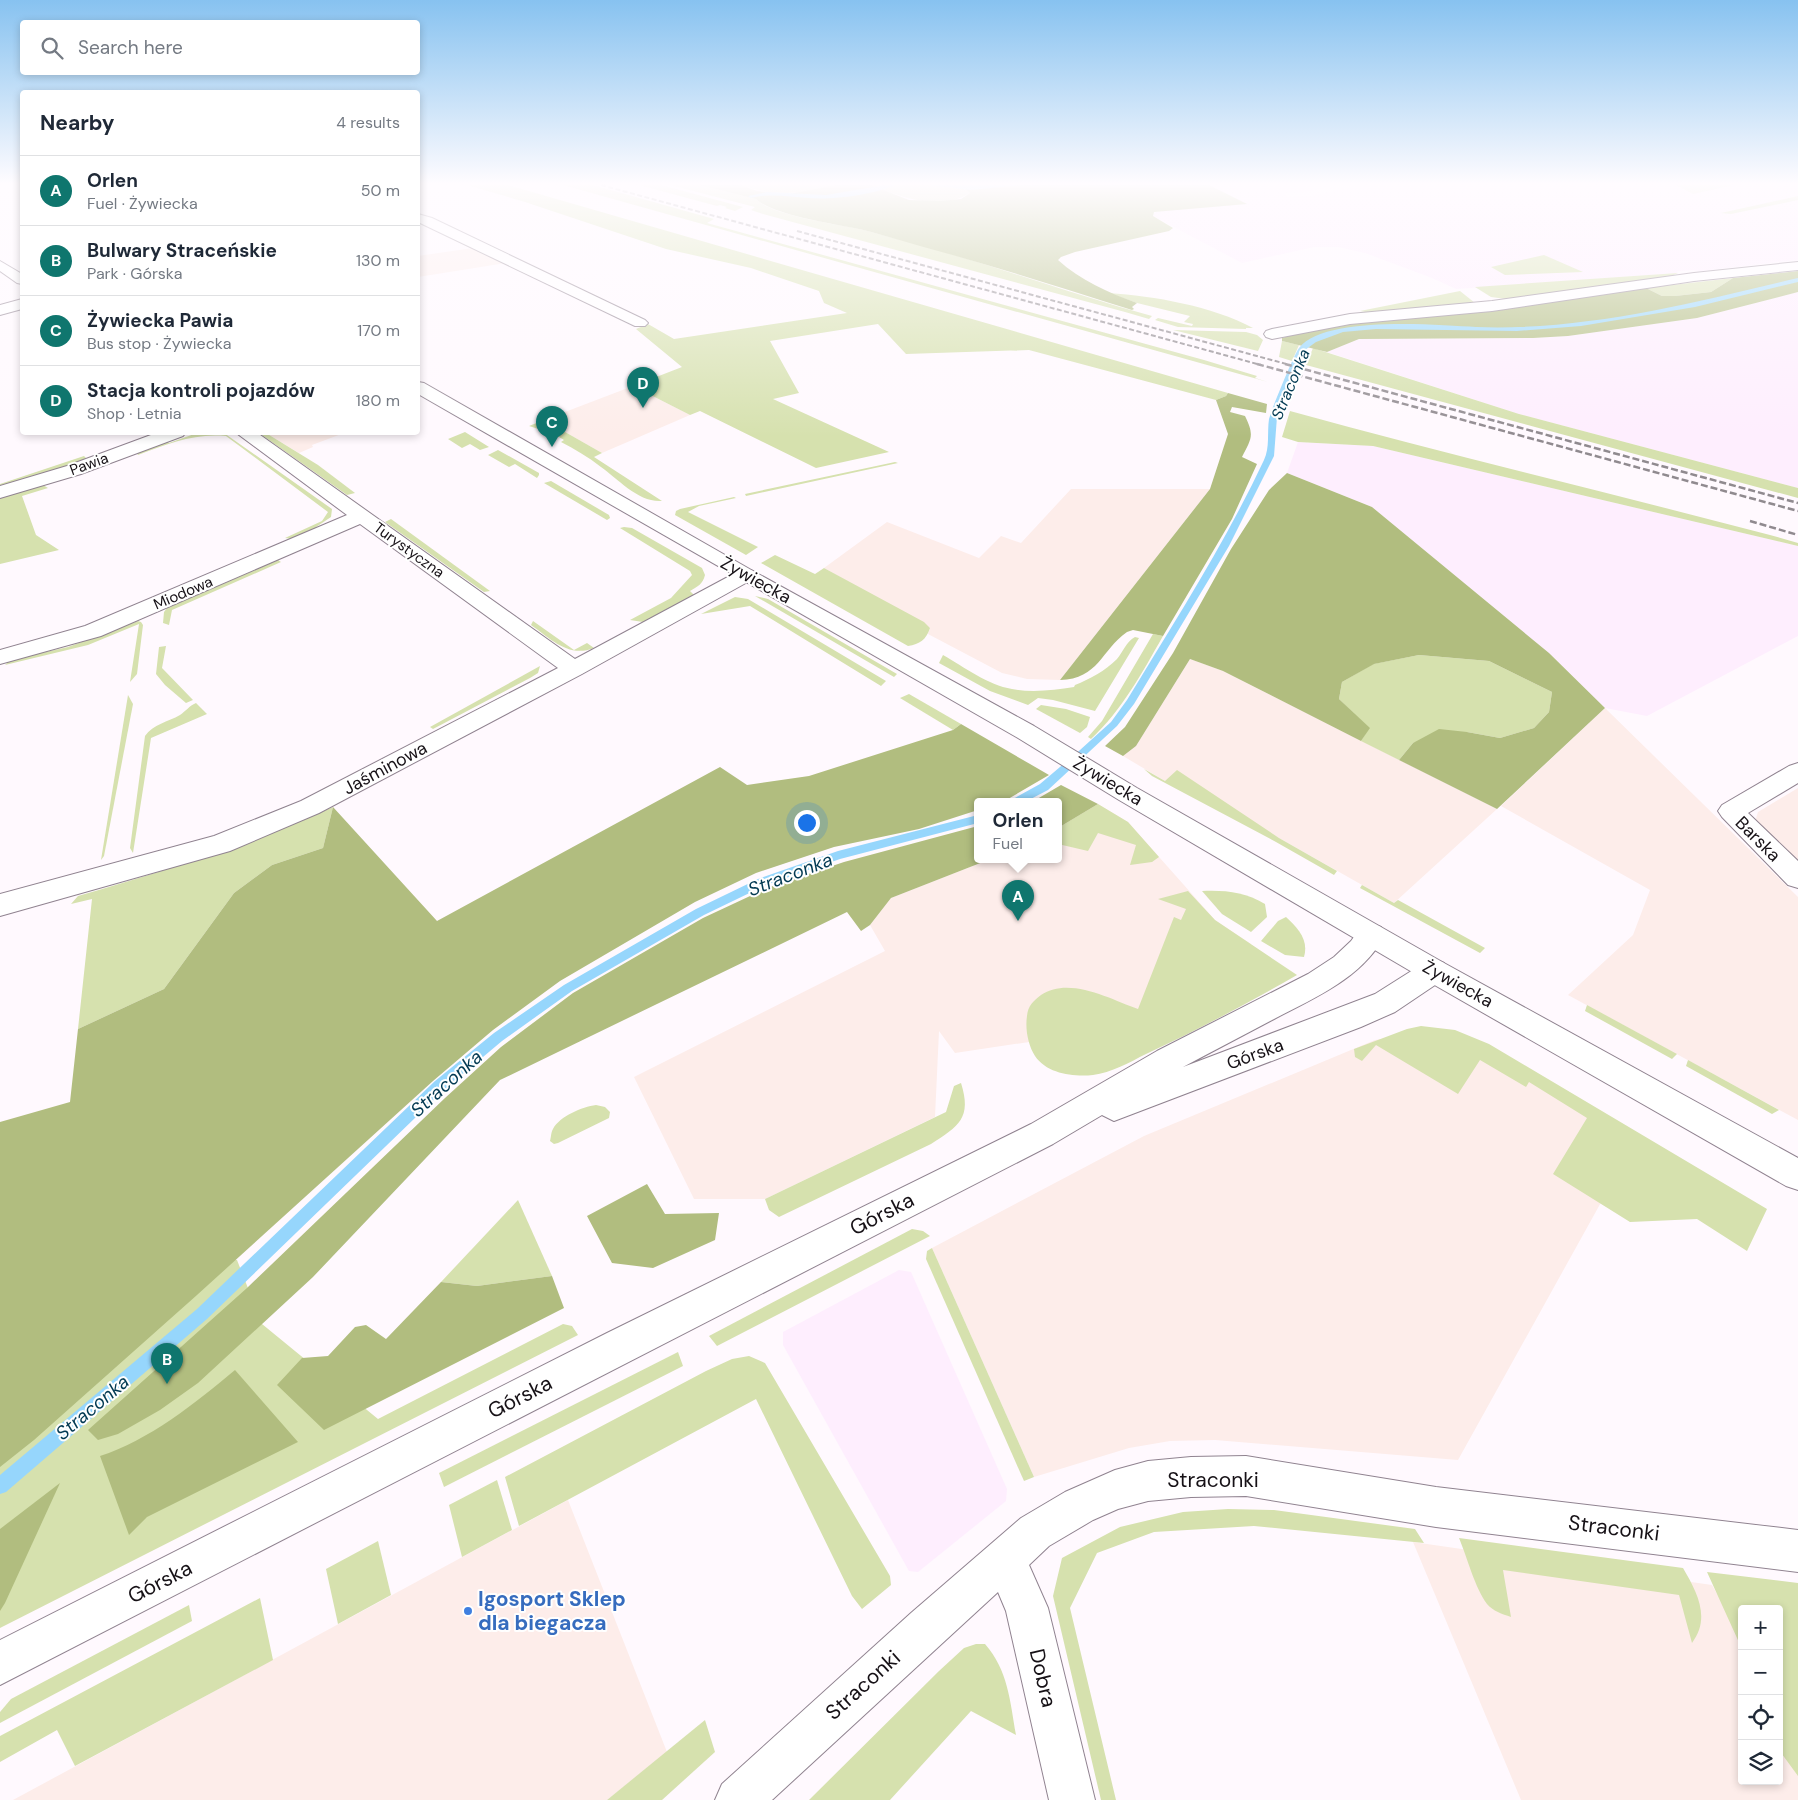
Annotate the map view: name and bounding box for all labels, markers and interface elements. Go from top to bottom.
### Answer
search box [20,20,420,75]
icon: search [38,34,66,62]
text: Search here [78,35,183,60]
text: Nearby [40,109,114,137]
text: 4 results [336,112,400,133]
text: Orlen [87,168,138,193]
text: A [50,180,62,201]
text: 50 m [361,180,400,201]
text: Fuel · Żywiecka [87,193,198,214]
text: Bulwary Straceńskie [87,238,277,263]
text: B [51,250,61,271]
text: 130 m [356,250,400,271]
text: Park · Górska [87,263,183,284]
text: Żywiecka Pawia [87,308,233,333]
text: C [50,320,62,341]
text: 170 m [357,320,400,341]
text: Bus stop · Żywiecka [87,333,232,354]
water label: Straconka [1266,346,1315,423]
pin: D [627,367,659,408]
text: Stacja kontroli pojazdów [87,378,315,403]
text: D [50,390,62,411]
text: 180 m [356,390,400,411]
text: Shop · Letnia [87,403,182,424]
pin: C [536,406,568,447]
street label: Pawia [67,448,111,480]
street label: Turystyczna [370,518,448,582]
street label: Żywiecka [716,551,796,609]
street label: Miodowa [150,572,216,614]
street label: Jaśminowa [339,736,431,800]
street label: Żywiecka [1069,751,1147,811]
popup [974,798,1062,863]
text: Orlen [993,808,1043,833]
your location [794,810,820,836]
street label: Barska [1730,811,1786,867]
text: Fuel [993,833,1023,854]
water label: Straconka [744,847,836,902]
pin: A [1002,880,1034,921]
street label: Żywiecka [1418,955,1498,1013]
street label: Górska [1223,1033,1287,1075]
water label: Straconka [405,1044,488,1122]
street label: Górska [845,1186,919,1242]
pin: B [151,1343,183,1384]
water label: Straconka [50,1369,134,1446]
street label: Górska [483,1369,557,1425]
street label: Straconki [1167,1466,1259,1494]
street label: Straconki [1567,1509,1661,1547]
street label: Górska [123,1554,197,1610]
place label: Igosport Sklep dla biegacza [478,1585,626,1637]
marker: Igosport Sklep dla biegacza [462,1605,474,1617]
map controls [1738,1605,1783,1785]
button: + [1738,1605,1783,1650]
street label: Straconki [820,1644,906,1726]
street label: Dobra [1023,1646,1063,1710]
button: − [1738,1650,1783,1695]
button: locate [1738,1695,1783,1740]
button: layers [1738,1740,1783,1785]

